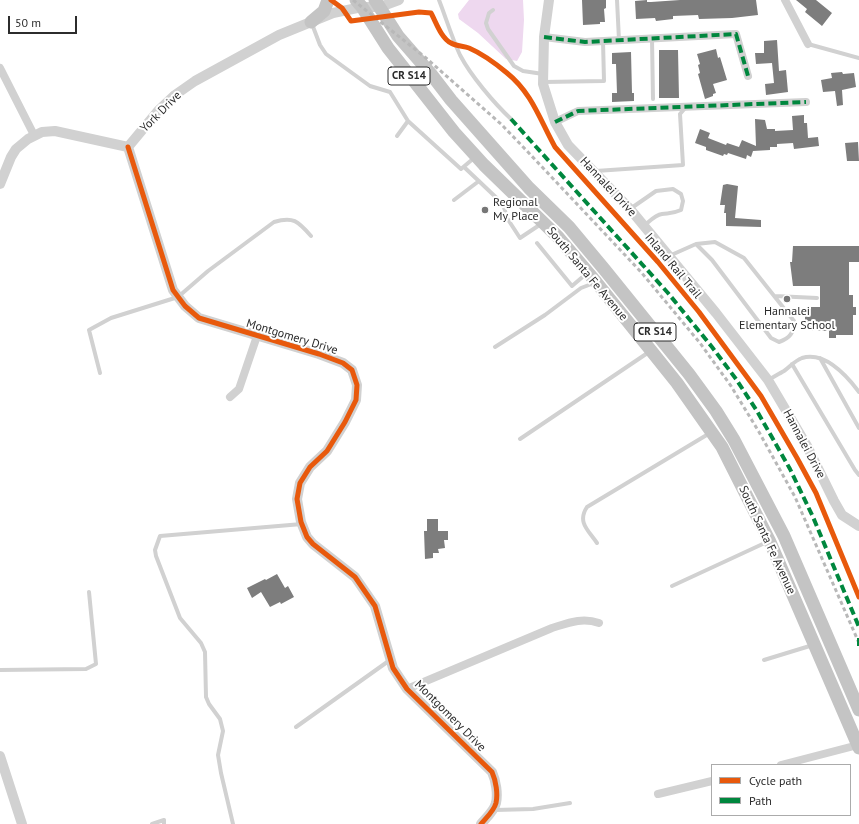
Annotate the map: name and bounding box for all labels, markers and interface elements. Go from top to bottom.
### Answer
scale bar [10,8,79,34]
text: 50 m [15,15,41,30]
road number: CR S14 [388,67,430,85]
street label: York Drive [138,89,184,135]
street label: Hannalei Drive [577,154,639,220]
place label: Regional My Place [493,196,539,224]
marker: Regional My Place [480,205,490,215]
street label: South Santa Fe Avenue [543,224,631,324]
street label: Inland Rail Trail [642,230,704,302]
marker: Hannalei Elementary School [782,294,792,304]
place label: Hannalei Elementary School [739,305,835,333]
street label: Montgomery Drive [245,316,339,358]
road number: CR S14 [634,323,676,341]
street label: Hannalei Drive [780,407,828,481]
street label: South Santa Fe Avenue [735,483,799,597]
street label: Montgomery Drive [411,677,489,755]
legend [711,764,851,816]
text: Cycle path [749,773,802,788]
text: Path [749,793,772,808]

